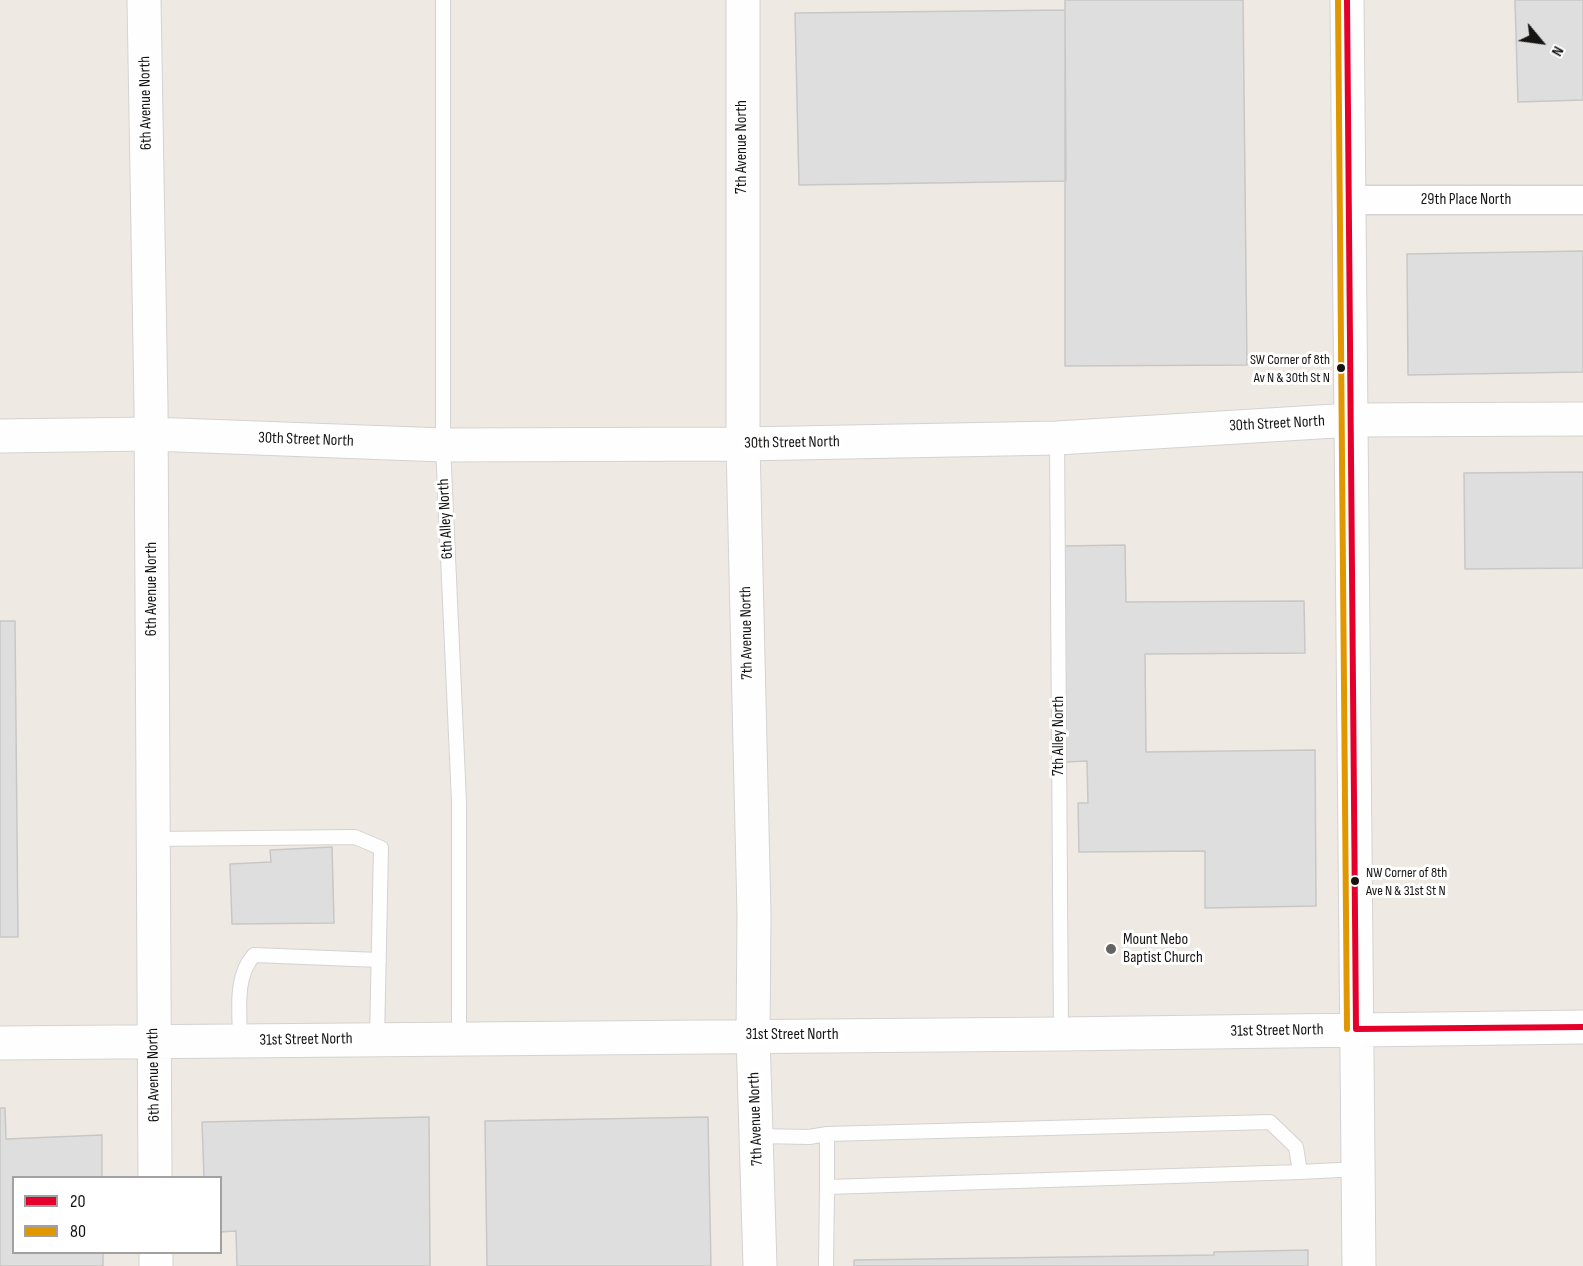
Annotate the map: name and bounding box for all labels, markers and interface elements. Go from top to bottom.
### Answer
north arrow [1511,12,1571,72]
text: N [1547,43,1568,59]
street label: 6th Avenue North [136,56,156,150]
street label: 7th Avenue North [732,100,752,194]
street label: 29th Place North [1421,190,1511,210]
place label: SW Corner of 8th Av N & 30th St N [1250,352,1330,384]
marker: SW Corner of 8th Av N & 30th St N [1335,362,1347,374]
street label: 30th Street North [1229,412,1325,436]
street label: 30th Street North [258,429,354,451]
street label: 30th Street North [744,433,840,453]
street label: 6th Alley North [434,478,458,560]
street label: 6th Avenue North [142,542,162,636]
street label: 7th Avenue North [737,586,757,680]
street label: 7th Alley North [1049,696,1069,776]
place label: NW Corner of 8th Ave N & 31st St N [1366,865,1447,898]
marker: NW Corner of 8th Ave N & 31st St N [1349,875,1361,887]
place label: Mount Nebo Baptist Church [1123,930,1203,968]
marker: Mount Nebo Baptist Church [1104,942,1118,956]
street label: 31st Street North [1230,1021,1324,1041]
street label: 31st Street North [745,1025,839,1045]
street label: 6th Avenue North [144,1028,164,1122]
street label: 31st Street North [259,1030,353,1050]
street label: 7th Avenue North [745,1072,767,1166]
legend [12,1176,222,1254]
text: 20 [70,1191,85,1212]
text: 80 [70,1221,86,1242]

